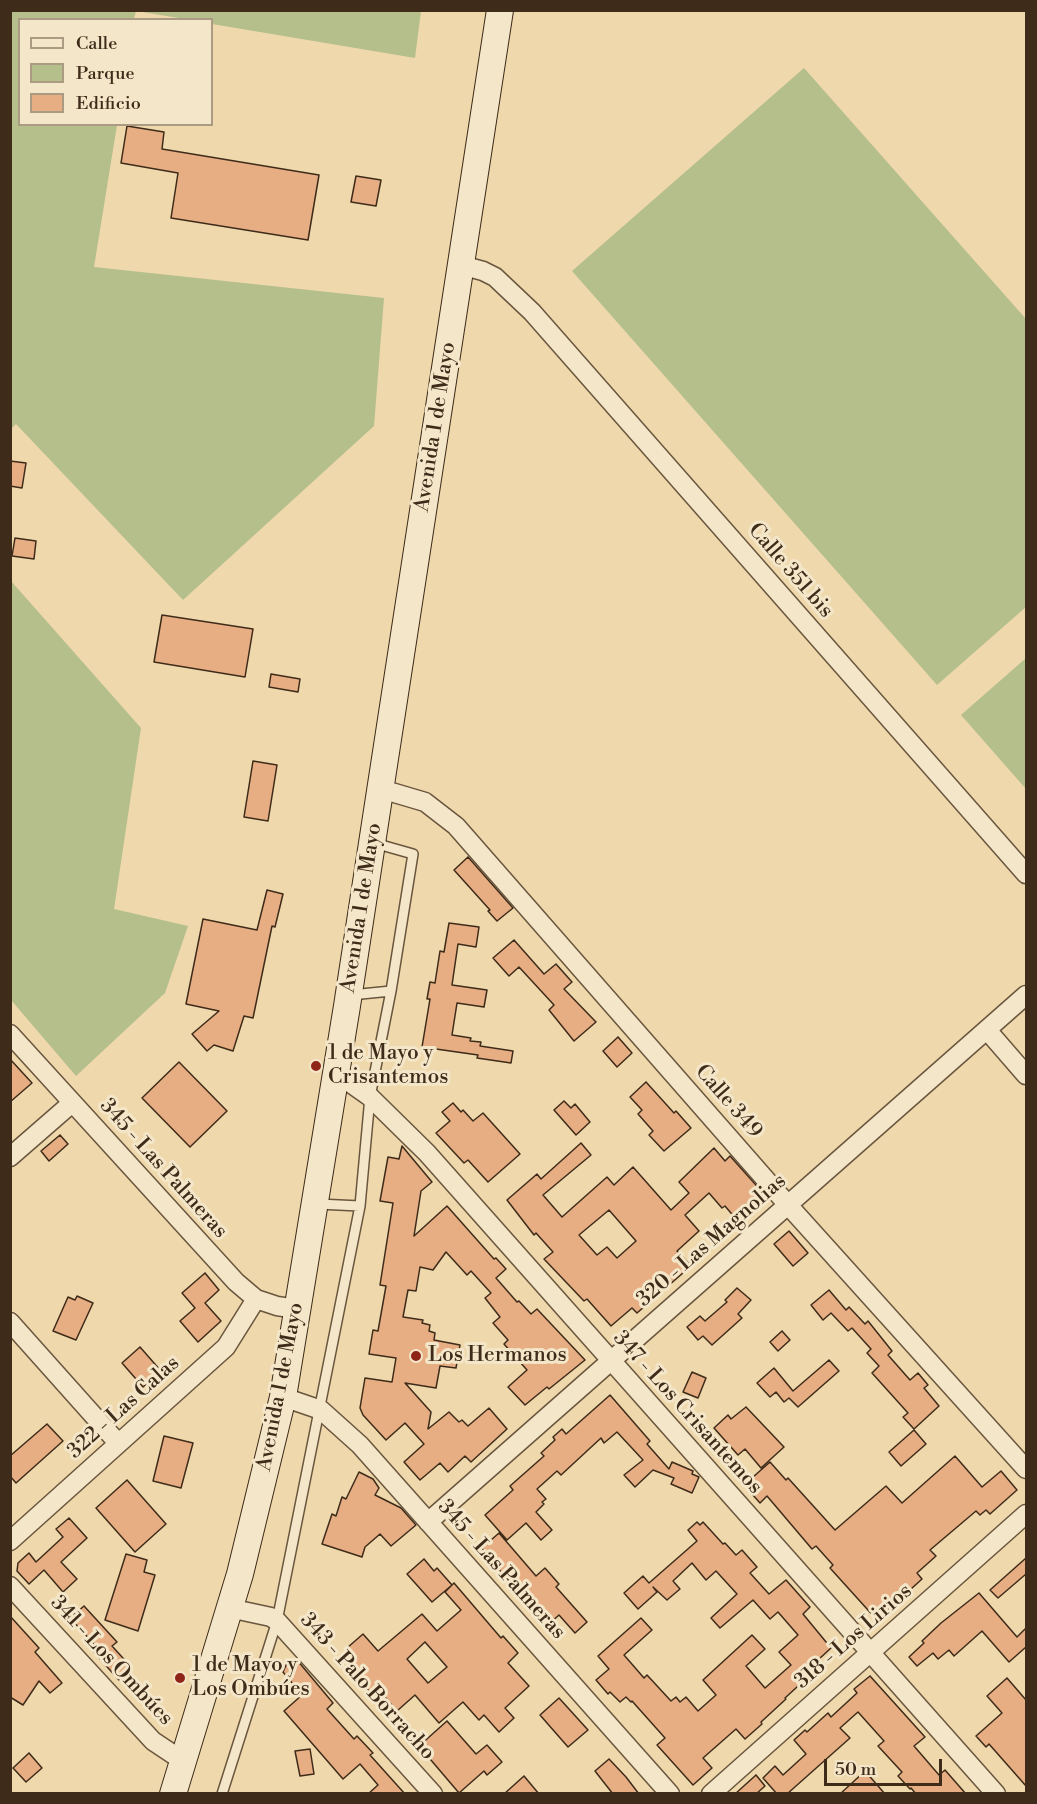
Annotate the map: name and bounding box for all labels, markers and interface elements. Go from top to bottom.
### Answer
legend [18,18,213,126]
text: Calle [76,32,117,55]
text: Parque [76,62,135,85]
text: Edificio [76,92,141,115]
street label: Avenida 1 de Mayo [410,340,462,514]
street label: Calle 351 bis [742,519,838,623]
street label: Avenida 1 de Mayo [336,821,388,995]
place label: 1 de Mayo y Crisantemos [328,1041,448,1091]
marker: 1 de Mayo y Crisantemos [309,1059,323,1073]
street label: Calle 349 [689,1060,767,1144]
street label: 345 - Las Palmeras [94,1094,232,1244]
street label: 320 - Las Magnolias [632,1169,792,1313]
street label: Avenida 1 de Mayo [252,1301,310,1473]
street label: 347 - Los Crisantemos [607,1326,767,1500]
place label: Los Hermanos [428,1343,567,1369]
marker: Los Hermanos [409,1349,423,1363]
street label: 322 - Las Calas [63,1351,185,1465]
street label: 345 - Las Palmeras [432,1495,570,1645]
street label: 318 - Los Lirios [790,1579,918,1695]
street label: 341 - Los Ombúes [44,1591,178,1731]
street label: 343 - Palo Borracho [294,1608,440,1766]
place label: 1 de Mayo y Los Ombúes [192,1653,310,1703]
marker: 1 de Mayo y Los Ombúes [173,1671,187,1685]
scale bar [827,1747,946,1785]
text: 50 m [835,1758,876,1781]

